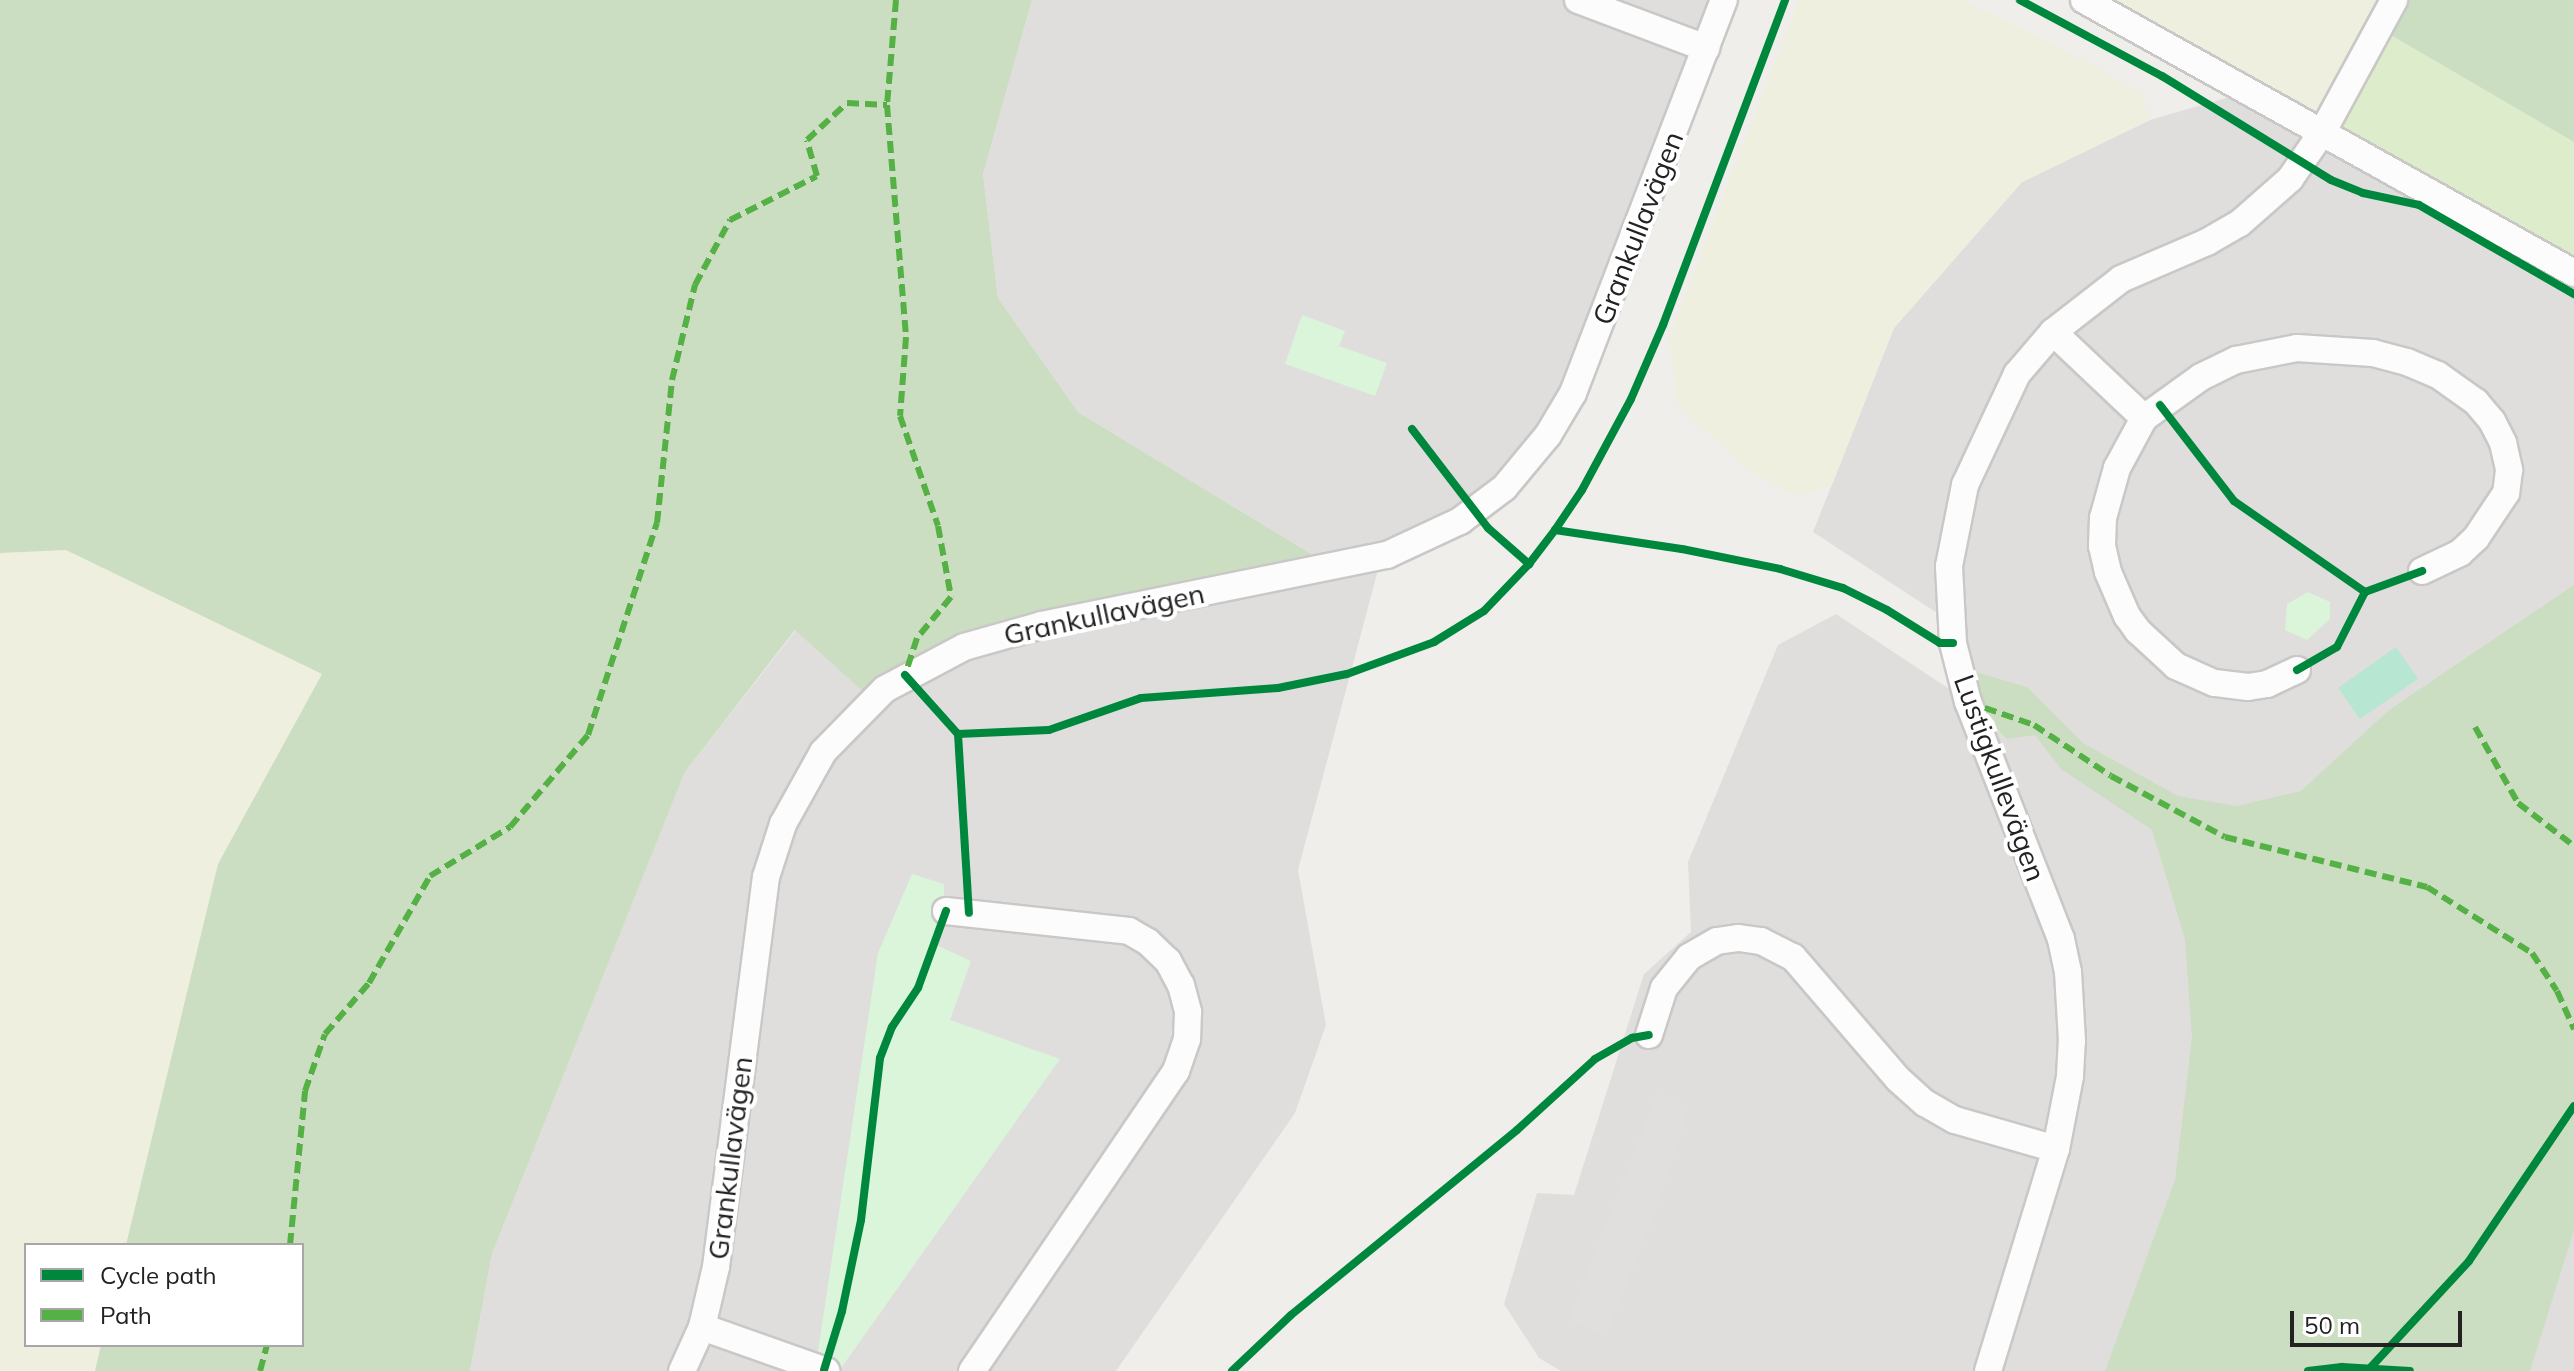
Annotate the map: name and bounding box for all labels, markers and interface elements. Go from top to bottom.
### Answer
street label: Grankullavägen [1586,127,1690,329]
street label: Grankullavägen [1001,576,1207,652]
street label: Lustigkullevägen [1947,670,2053,886]
street label: Grankullavägen [701,1054,759,1262]
legend [24,1243,304,1347]
text: Cycle path [100,1260,217,1290]
scale bar [2294,1295,2466,1345]
text: Path [100,1300,152,1330]
text: 50 m [2304,1310,2360,1340]

